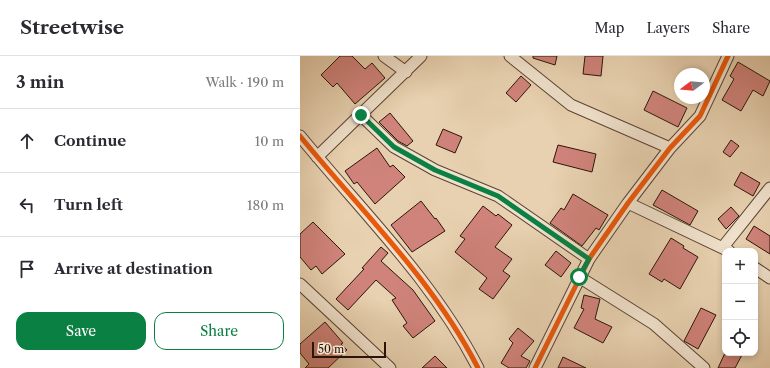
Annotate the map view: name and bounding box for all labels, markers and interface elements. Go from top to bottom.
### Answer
text: Streetwise [20,16,124,39]
text: Map [594,19,624,37]
text: Layers [646,19,690,37]
text: Share [712,19,750,37]
north arrow [674,68,710,104]
text: 3 min [16,72,65,92]
text: Walk · 190 m [205,74,284,90]
route end [352,106,370,124]
icon: ahead [16,130,38,152]
text: Continue [54,131,126,150]
text: 10 m [255,133,284,149]
icon: left [16,194,38,216]
text: Turn left [54,195,123,214]
text: 180 m [247,197,284,213]
map controls [722,248,758,356]
button: + [722,248,758,284]
icon: arrive [16,258,38,280]
text: Arrive at destination [54,259,213,278]
route start [570,268,588,286]
button: − [722,284,758,320]
button: Save [16,312,146,350]
button: Share [154,312,284,350]
button: locate [722,320,758,356]
scale bar [312,340,386,359]
text: 50 m [318,342,344,356]

